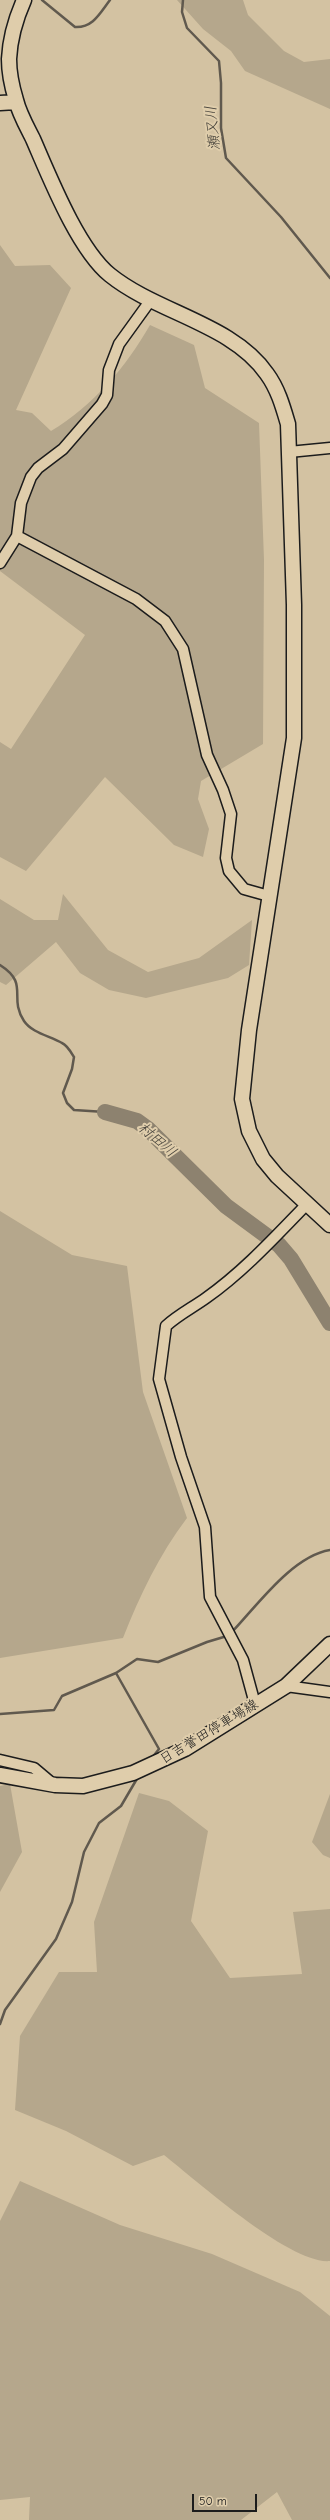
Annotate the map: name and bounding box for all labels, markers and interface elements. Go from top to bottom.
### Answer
water label: 瀬又川 [202,105,224,151]
water label: 村田川 [134,1118,180,1162]
street label: 日吉誉田停車場線 [157,1696,261,1768]
scale bar [194,2486,259,2512]
text: 50 m [199,2494,227,2508]

